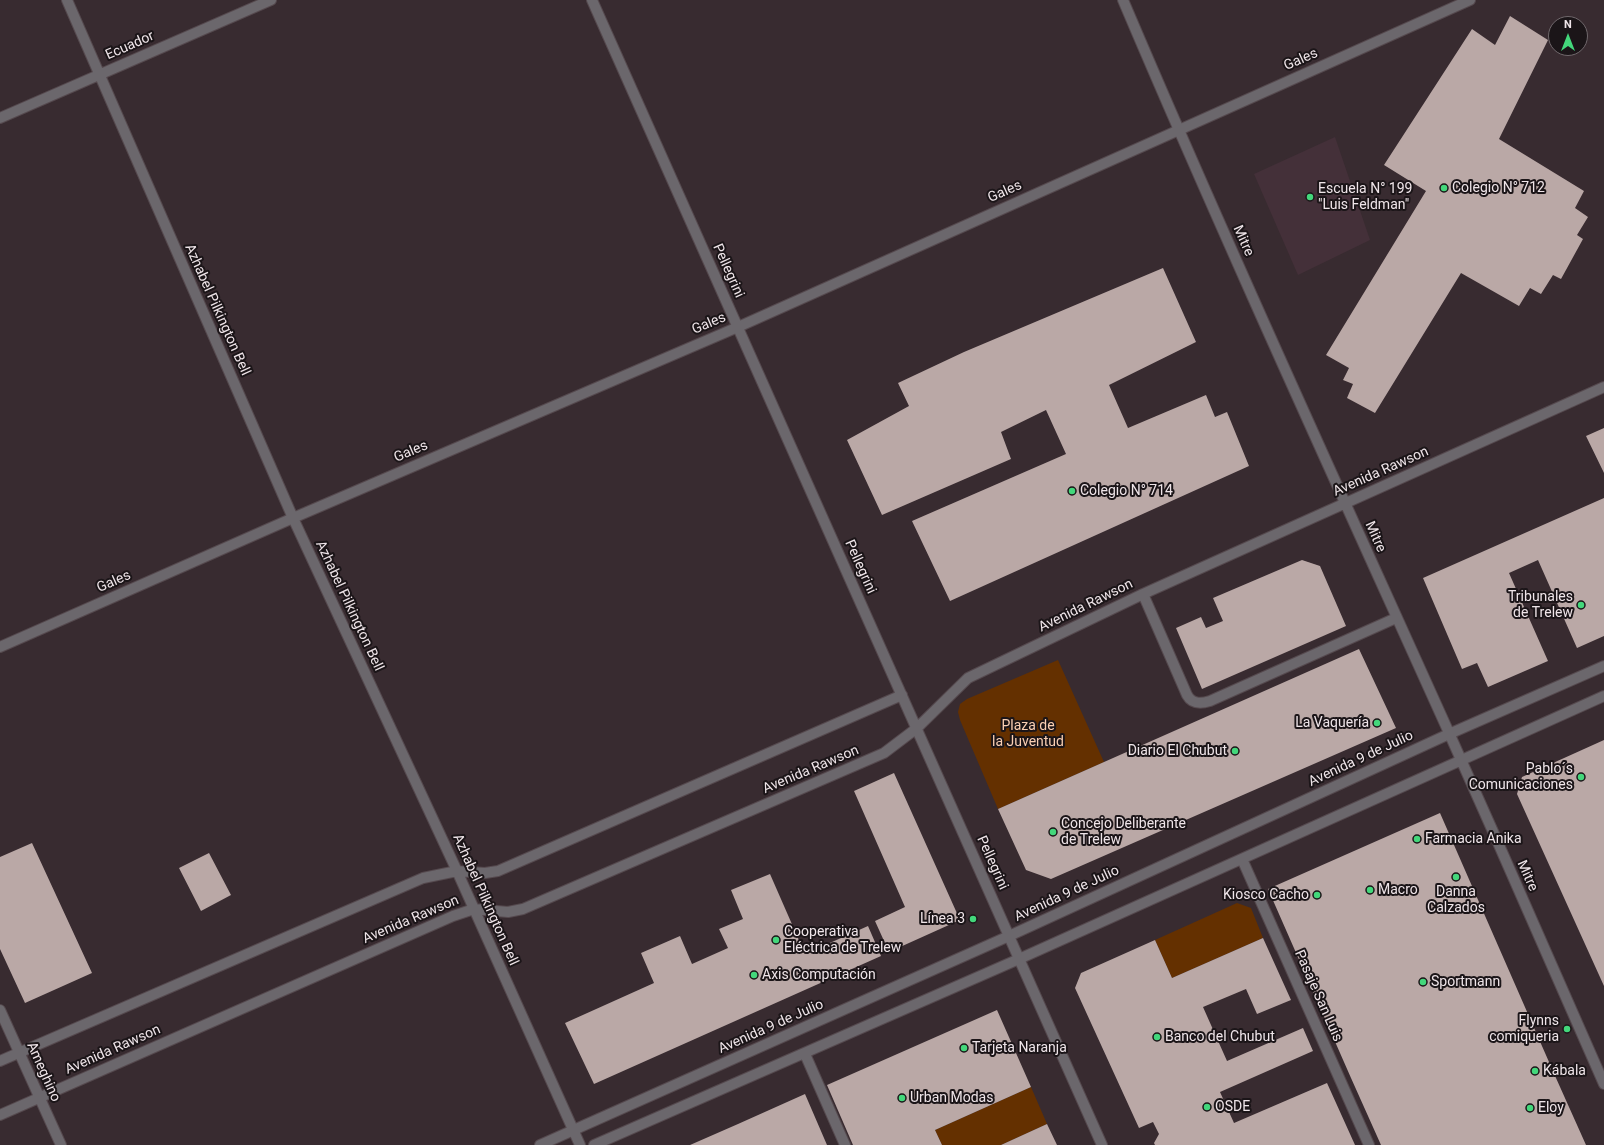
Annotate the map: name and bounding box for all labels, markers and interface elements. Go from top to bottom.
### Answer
north arrow [1548,16,1588,56]
text: N [1564,18,1572,31]
street label: Ecuador [103,28,157,64]
street label: Gales [1282,45,1320,75]
street label: Gales [986,177,1024,207]
place label: Colegio N° 712 [1452,180,1545,196]
place label: Escuela N° 199 "Luis Feldman" [1318,181,1412,214]
marker: Colegio N° 712 [1439,183,1449,193]
marker: Escuela N° 199 "Luis Feldman" [1305,192,1315,202]
street label: Mitre [1229,223,1257,259]
street label: Pellegrini [709,241,747,301]
street label: Azhabel Pilkington Bell [180,242,254,378]
street label: Gales [690,309,728,339]
street label: Gales [392,437,430,467]
street label: Avenida Rawson [1331,443,1431,501]
place label: Colegio N° 714 [1080,483,1173,499]
marker: Colegio N° 714 [1067,486,1077,496]
street label: Mitre [1361,519,1389,555]
street label: Pellegrini [841,537,879,597]
street label: Azhabel Pilkington Bell [311,538,387,674]
street label: Gales [95,567,133,597]
street label: Avenida Rawson [1036,576,1136,636]
place label: Tribunales de Trelew [1508,589,1573,622]
marker: Tribunales de Trelew [1576,600,1586,610]
place label: La Vaquería [1295,715,1369,731]
park label: Plaza de la Juventud [992,718,1064,750]
marker: La Vaquería [1372,718,1382,728]
street label: Avenida 9 de Julio [1306,727,1416,791]
street label: Avenida Rawson [760,742,862,798]
place label: Diario El Chubut [1128,743,1227,759]
marker: Diario El Chubut [1230,746,1240,756]
place label: Pablo´s Comunicaciones [1469,761,1573,794]
marker: Pablo´s Comunicaciones [1576,772,1586,782]
place label: Concejo Deliberante de Trelew [1061,816,1186,848]
marker: Concejo Deliberante de Trelew [1048,827,1058,837]
place label: Farmacia Anika [1425,831,1522,847]
street label: Azhabel Pilkington Bell [448,832,522,968]
street label: Pellegrini [973,833,1011,893]
marker: Farmacia Anika [1412,834,1422,844]
street label: Mitre [1513,858,1541,894]
street label: Avenida 9 de Julio [1012,862,1122,926]
marker: Danna Calzados [1451,872,1461,882]
place label: Macro [1378,882,1418,898]
place label: Danna Calzados [1427,884,1485,916]
marker: Macro [1365,885,1375,895]
place label: Kiosco Cacho [1223,887,1309,903]
marker: Kiosco Cacho [1312,890,1322,900]
street label: Avenida Rawson [360,892,462,948]
place label: Línea 3 [920,911,965,927]
marker: Línea 3 [968,914,978,924]
place label: Cooperativa Eléctrica de Trelew [784,924,901,956]
marker: Cooperativa Eléctrica de Trelew [771,935,781,945]
street label: Pasaje San Luis [1290,948,1346,1044]
place label: Axis Computación [762,967,876,983]
marker: Axis Computación [749,970,759,980]
place label: Sportmann [1431,974,1500,990]
marker: Sportmann [1418,977,1428,987]
street label: Avenida 9 de Julio [716,996,826,1058]
place label: Flynns comiqueria [1489,1013,1559,1046]
street label: Avenida Rawson [63,1021,163,1079]
marker: Flynns comiqueria [1562,1024,1572,1034]
place label: Banco del Chubut [1165,1029,1275,1045]
marker: Banco del Chubut [1152,1032,1162,1042]
street label: Ameghino [22,1040,64,1104]
place label: Tarjeta Naranja [972,1040,1067,1056]
marker: Tarjeta Naranja [959,1043,969,1053]
place label: Kábala [1543,1063,1586,1079]
marker: Kábala [1530,1066,1540,1076]
place label: Urban Modas [910,1090,993,1106]
marker: Urban Modas [897,1093,907,1103]
place label: OSDE [1215,1099,1250,1115]
place label: Eloy [1538,1100,1564,1116]
marker: OSDE [1202,1102,1212,1112]
marker: Eloy [1525,1103,1535,1113]

